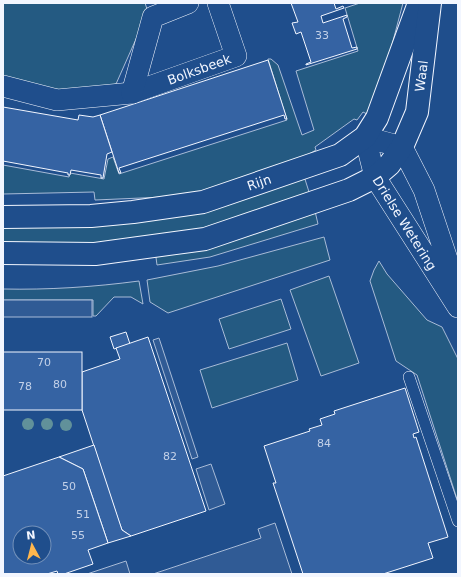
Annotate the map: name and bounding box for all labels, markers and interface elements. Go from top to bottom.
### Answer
house number: 33 [315,29,329,42]
street label: Bolksbeek [165,51,233,88]
street label: Waal [412,59,431,93]
street label: Rijn [245,171,273,194]
street label: Drielse Wetering [370,173,440,273]
house number: 70 [37,356,51,369]
house number: 80 [53,378,67,391]
house number: 78 [18,380,32,393]
house number: 84 [317,437,331,450]
house number: 82 [163,450,177,463]
house number: 50 [62,480,76,493]
house number: 51 [76,508,90,521]
north arrow [12,525,52,565]
text: N [25,529,36,543]
house number: 55 [71,529,85,542]

